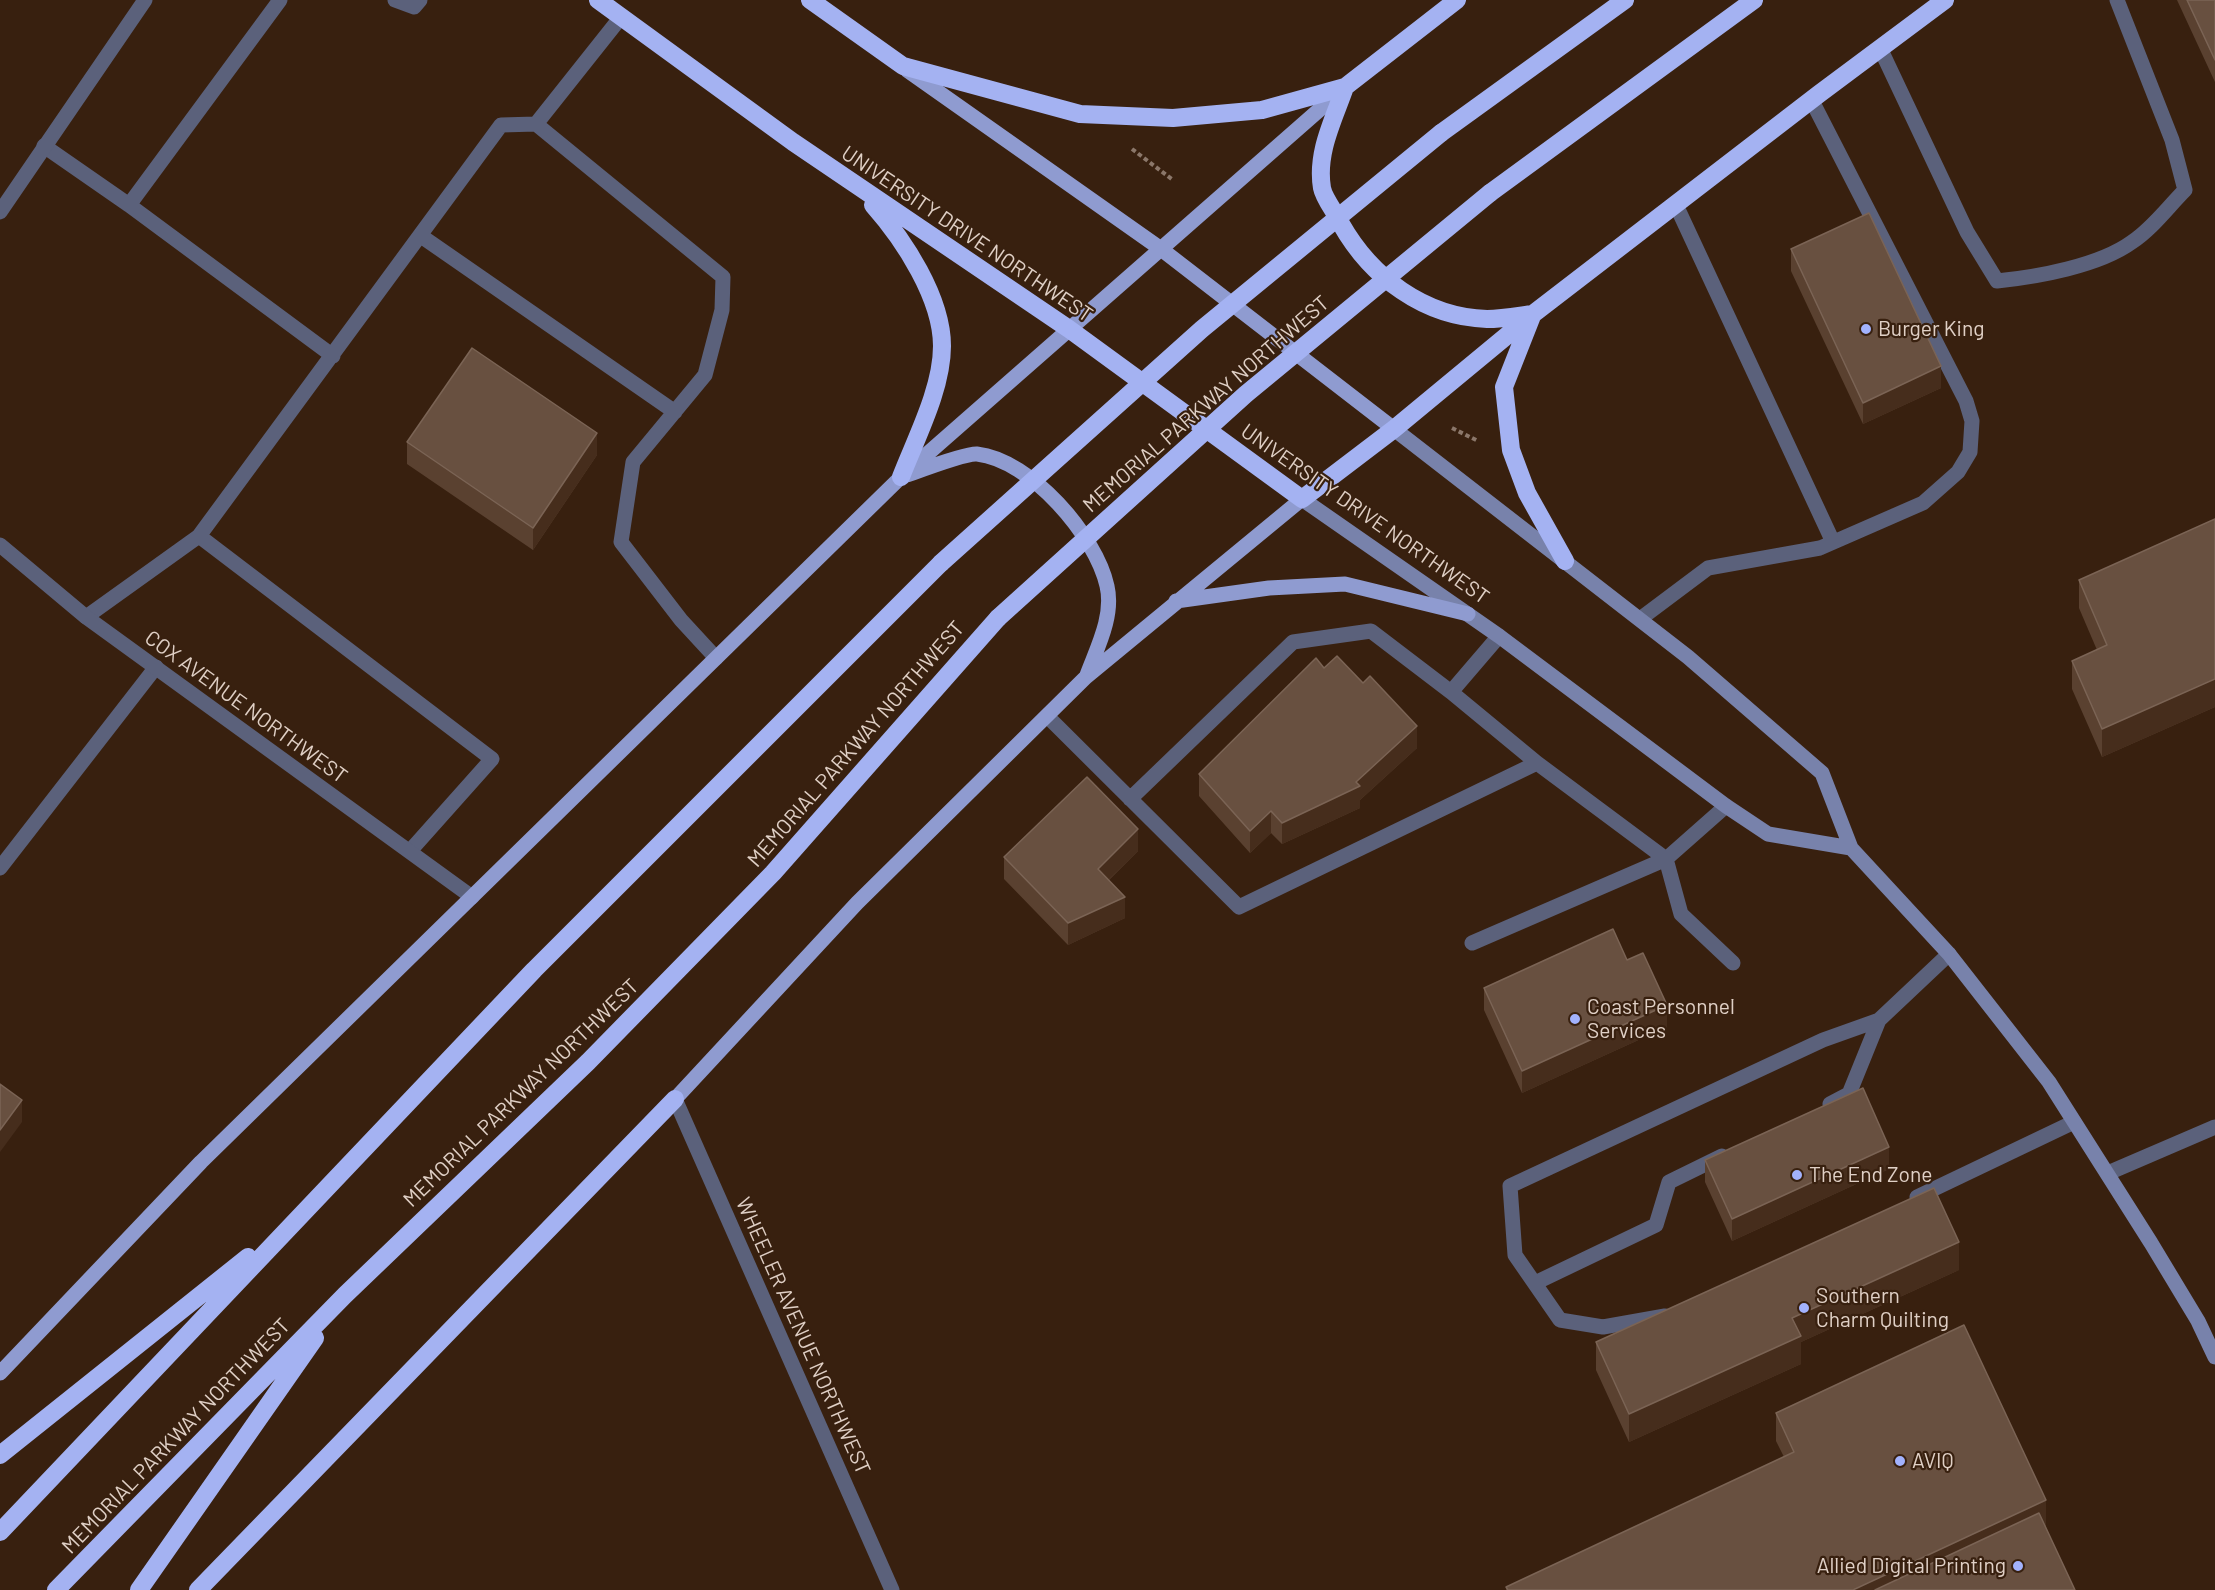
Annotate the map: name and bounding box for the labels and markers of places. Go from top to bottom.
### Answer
place label: Burger King [1878,316,1985,342]
marker: Burger King [1859,322,1873,336]
place label: Coast Personnel Services [1587,994,1735,1044]
marker: Coast Personnel Services [1568,1012,1582,1026]
place label: The End Zone [1809,1162,1932,1188]
marker: The End Zone [1790,1168,1804,1182]
place label: Southern Charm Quilting [1816,1283,1949,1333]
marker: Southern Charm Quilting [1797,1301,1811,1315]
place label: AVIQ [1912,1448,1954,1474]
marker: AVIQ [1893,1454,1907,1468]
place label: Allied Digital Printing [1817,1553,2006,1579]
marker: Allied Digital Printing [2011,1559,2025,1573]

